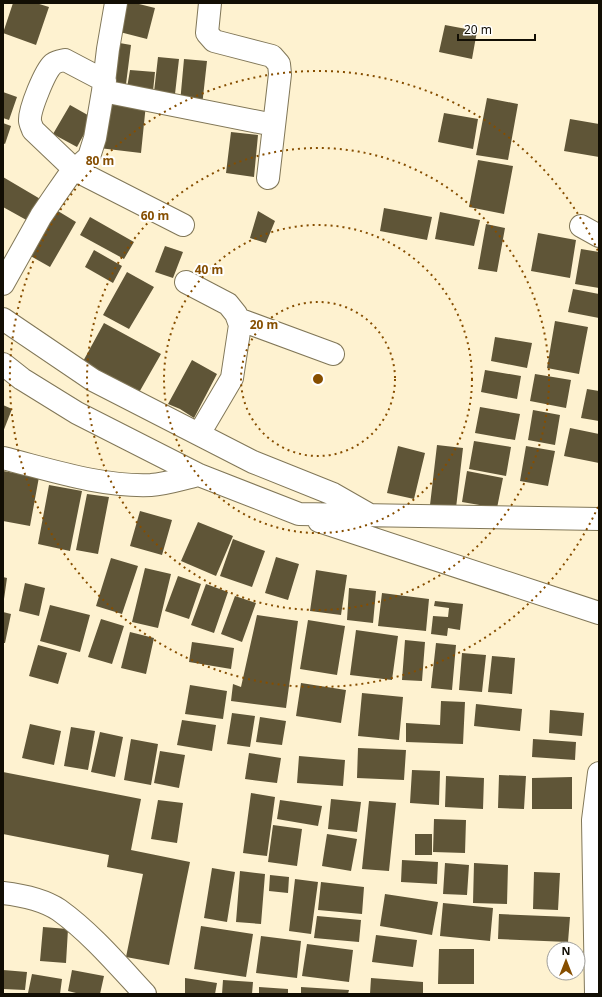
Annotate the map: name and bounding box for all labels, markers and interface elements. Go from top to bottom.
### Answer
scale bar [458,16,535,42]
text: 20 m [464,21,492,38]
text: 80 m [86,152,114,169]
text: 60 m [141,207,169,224]
text: 40 m [195,261,223,278]
text: 20 m [250,316,278,333]
centre of rings [311,372,325,386]
north arrow [546,941,586,981]
text: N [562,943,570,958]

